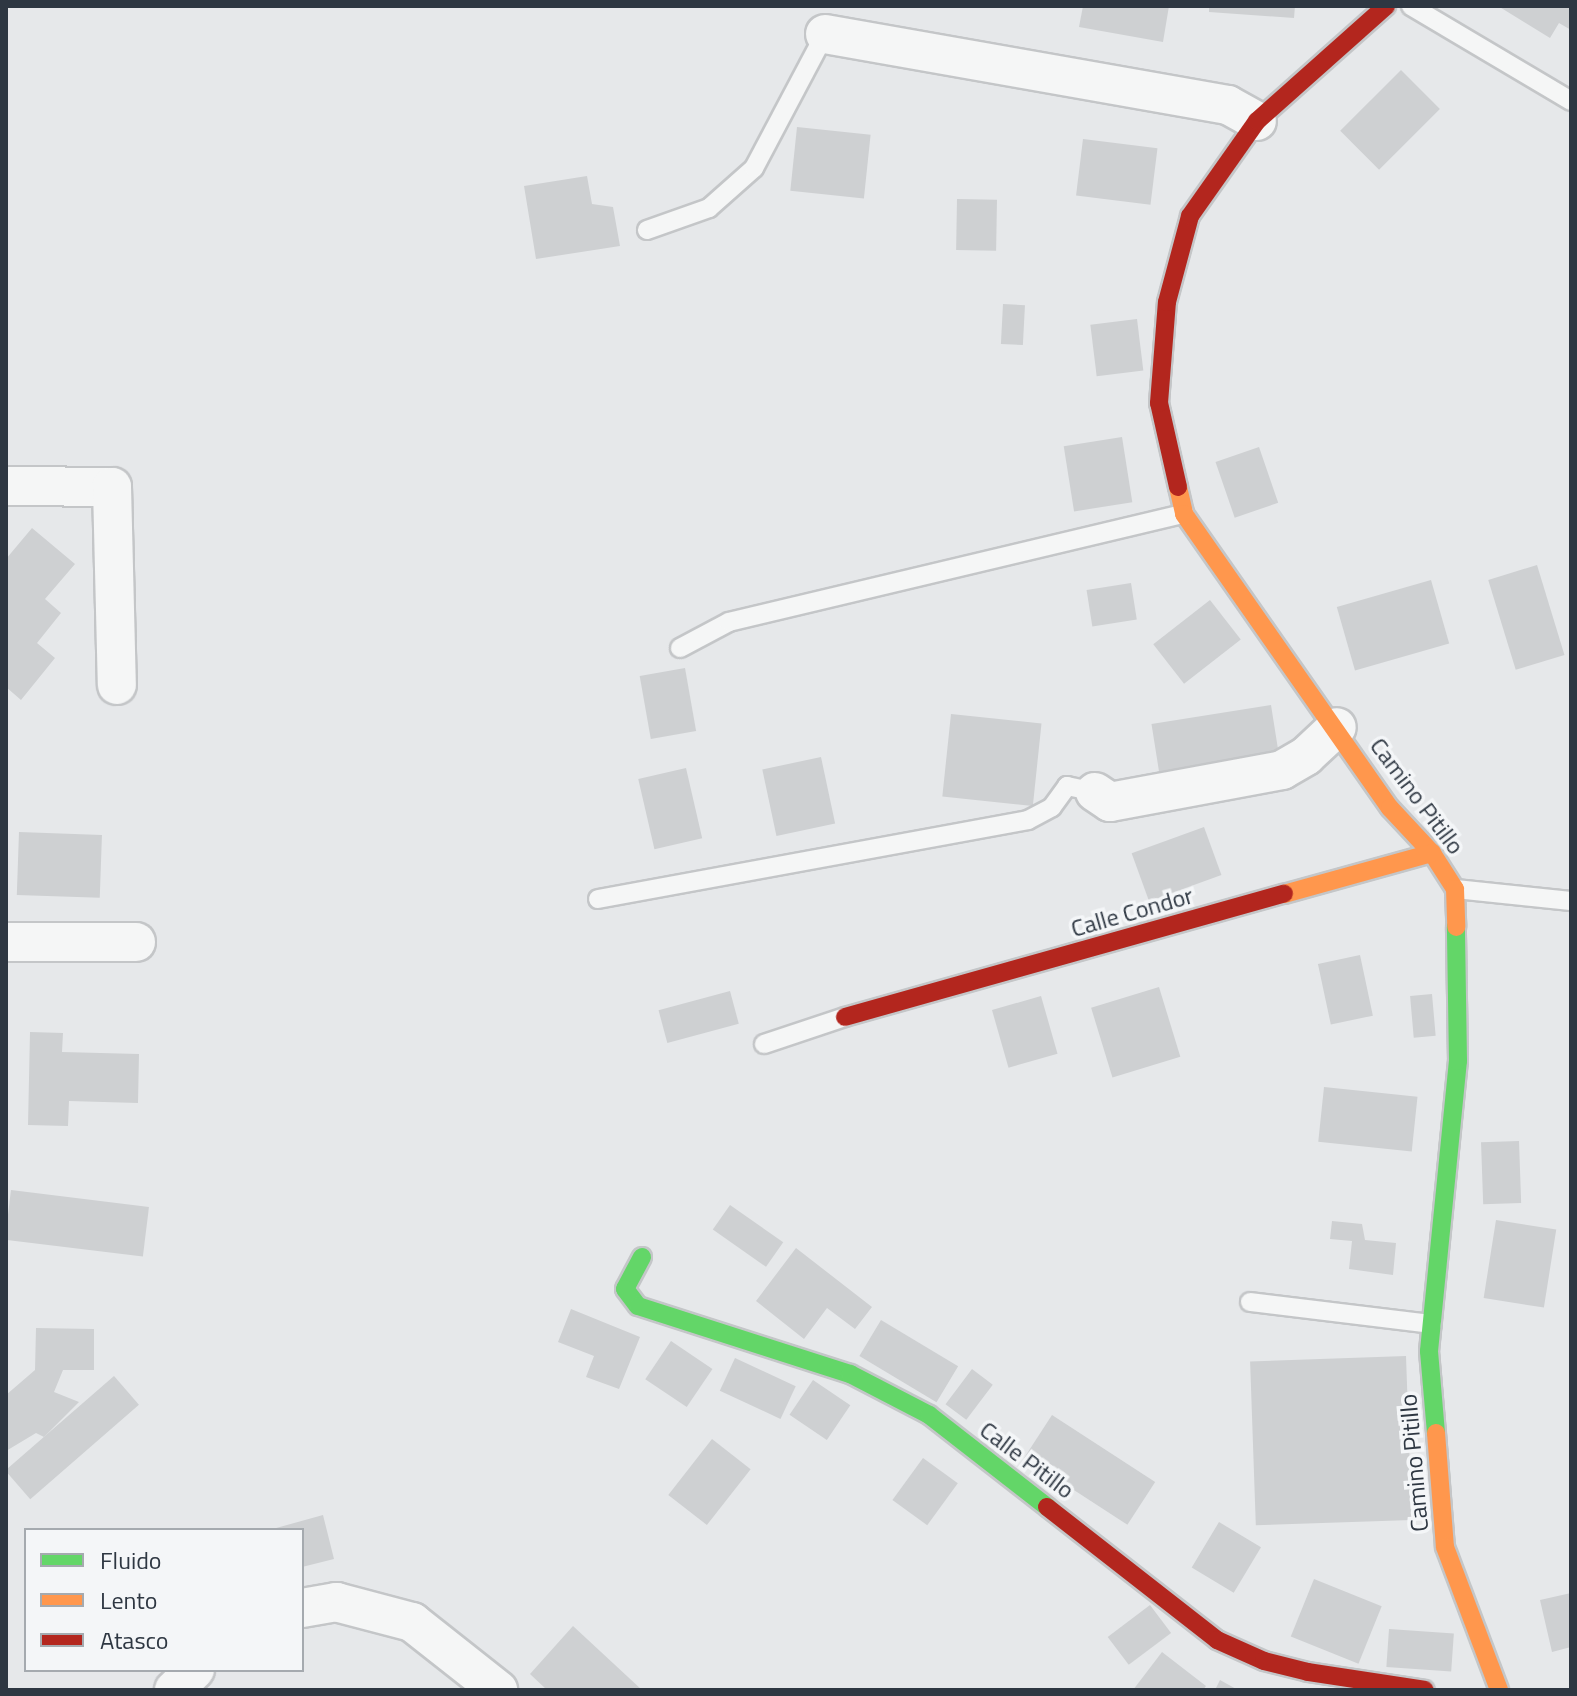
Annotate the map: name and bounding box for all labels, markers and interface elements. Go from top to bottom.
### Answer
street label: Camino Pitillo [1364,732,1470,860]
street label: Calle Condor [1068,881,1196,943]
street label: Camino Pitillo [1394,1393,1434,1533]
street label: Calle Pitillo [974,1415,1080,1505]
legend [24,1528,304,1672]
text: Fluido [100,1542,162,1578]
text: Lento [100,1582,157,1618]
text: Atasco [100,1622,169,1658]

